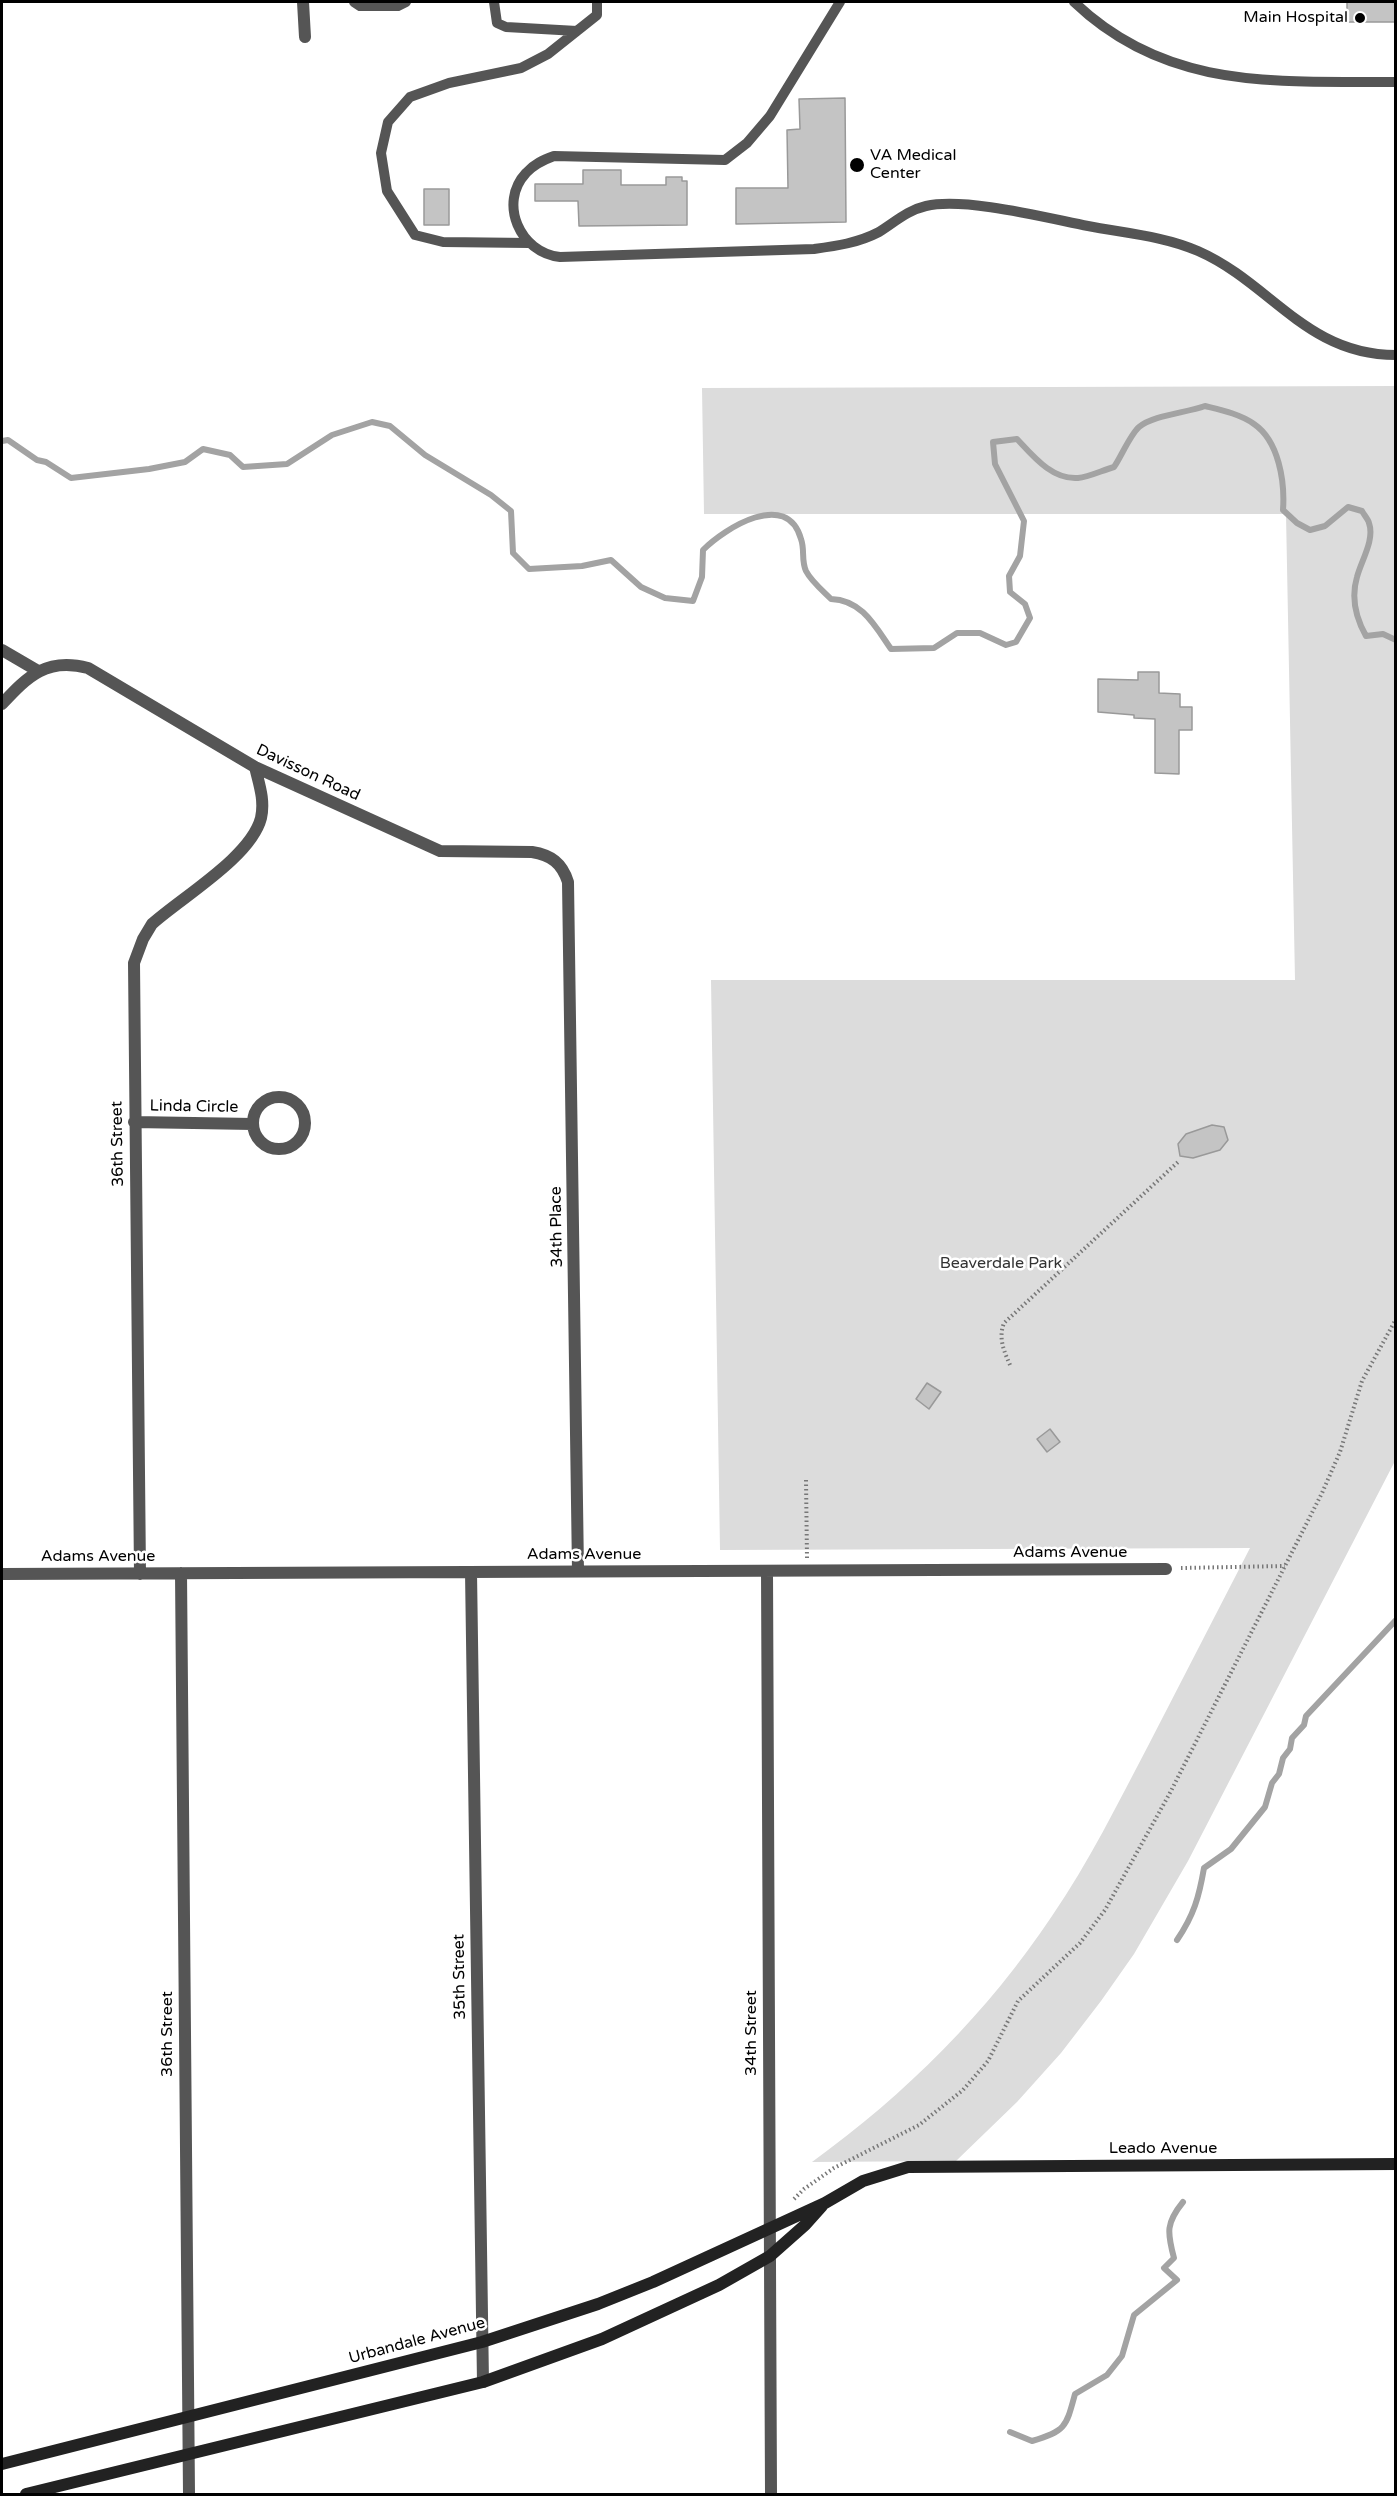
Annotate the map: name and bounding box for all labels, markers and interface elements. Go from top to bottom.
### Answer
place label: Main Hospital [1243,8,1348,28]
marker: Main Hospital [1353,11,1367,25]
place label: VA Medical Center [870,146,956,184]
marker: VA Medical Center [848,156,866,174]
street label: Davisson Road [253,741,363,805]
street label: Linda Circle [149,1097,239,1117]
street label: 36th Street [108,1101,128,1187]
street label: 34th Place [547,1186,567,1268]
park label: Beaverdale Park [940,1254,1062,1274]
street label: Adams Avenue [1013,1543,1127,1563]
street label: Adams Avenue [527,1545,641,1565]
street label: Adams Avenue [41,1547,155,1567]
street label: 35th Street [450,1934,470,2020]
street label: 34th Street [742,1990,762,2076]
street label: 36th Street [158,1991,178,2077]
street label: Leado Avenue [1109,2139,1217,2159]
street label: Urbandale Avenue [347,2314,487,2368]

